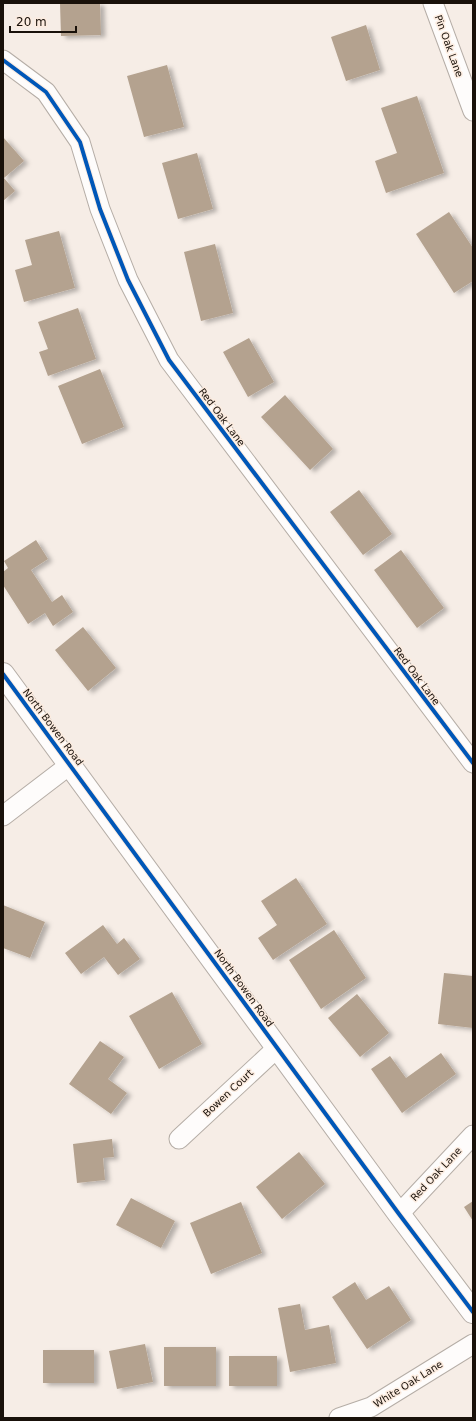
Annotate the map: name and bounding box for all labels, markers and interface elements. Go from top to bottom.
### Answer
scale bar [10,8,76,34]
street label: Pin Oak Lane [433,13,465,79]
text: 20 m [16,15,47,29]
street label: Red Oak Lane [197,386,247,448]
street label: Red Oak Lane [392,645,442,707]
street label: North Bowen Road [21,687,85,767]
street label: North Bowen Road [212,947,276,1029]
street label: Bowen Court [201,1067,255,1119]
street label: Red Oak Lane [408,1145,464,1203]
street label: White Oak Lane [371,1358,445,1410]

